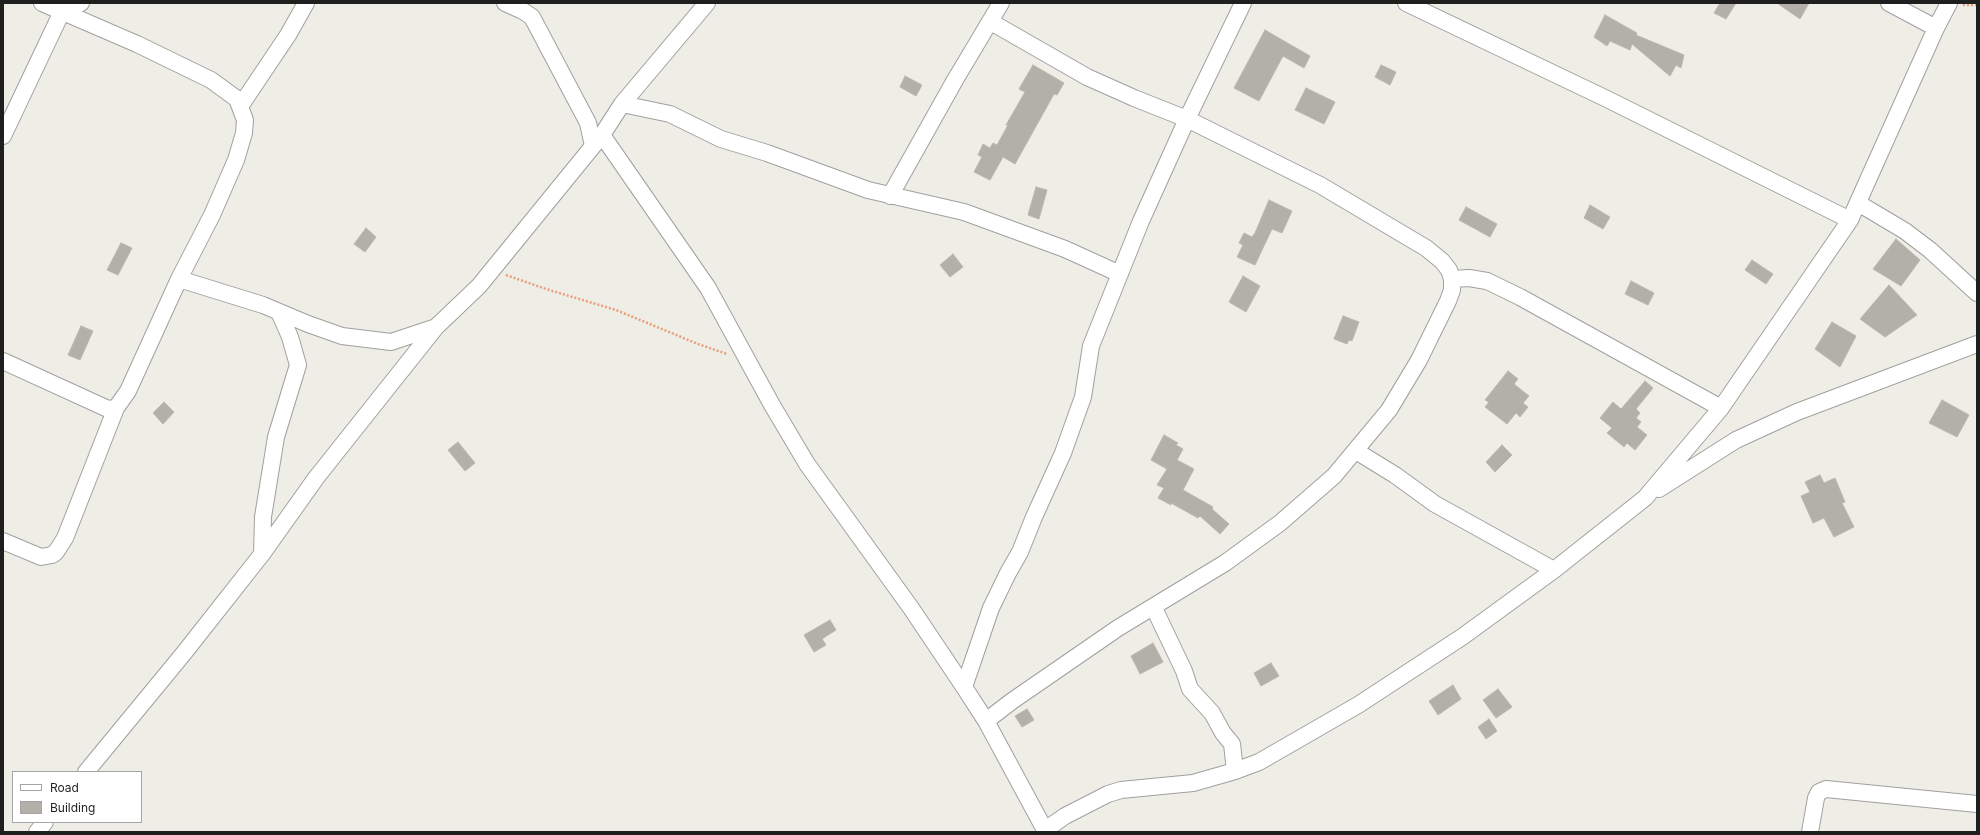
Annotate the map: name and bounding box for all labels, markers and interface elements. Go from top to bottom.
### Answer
legend [12,771,142,823]
text: Road [50,780,79,795]
text: Building [50,800,95,815]

